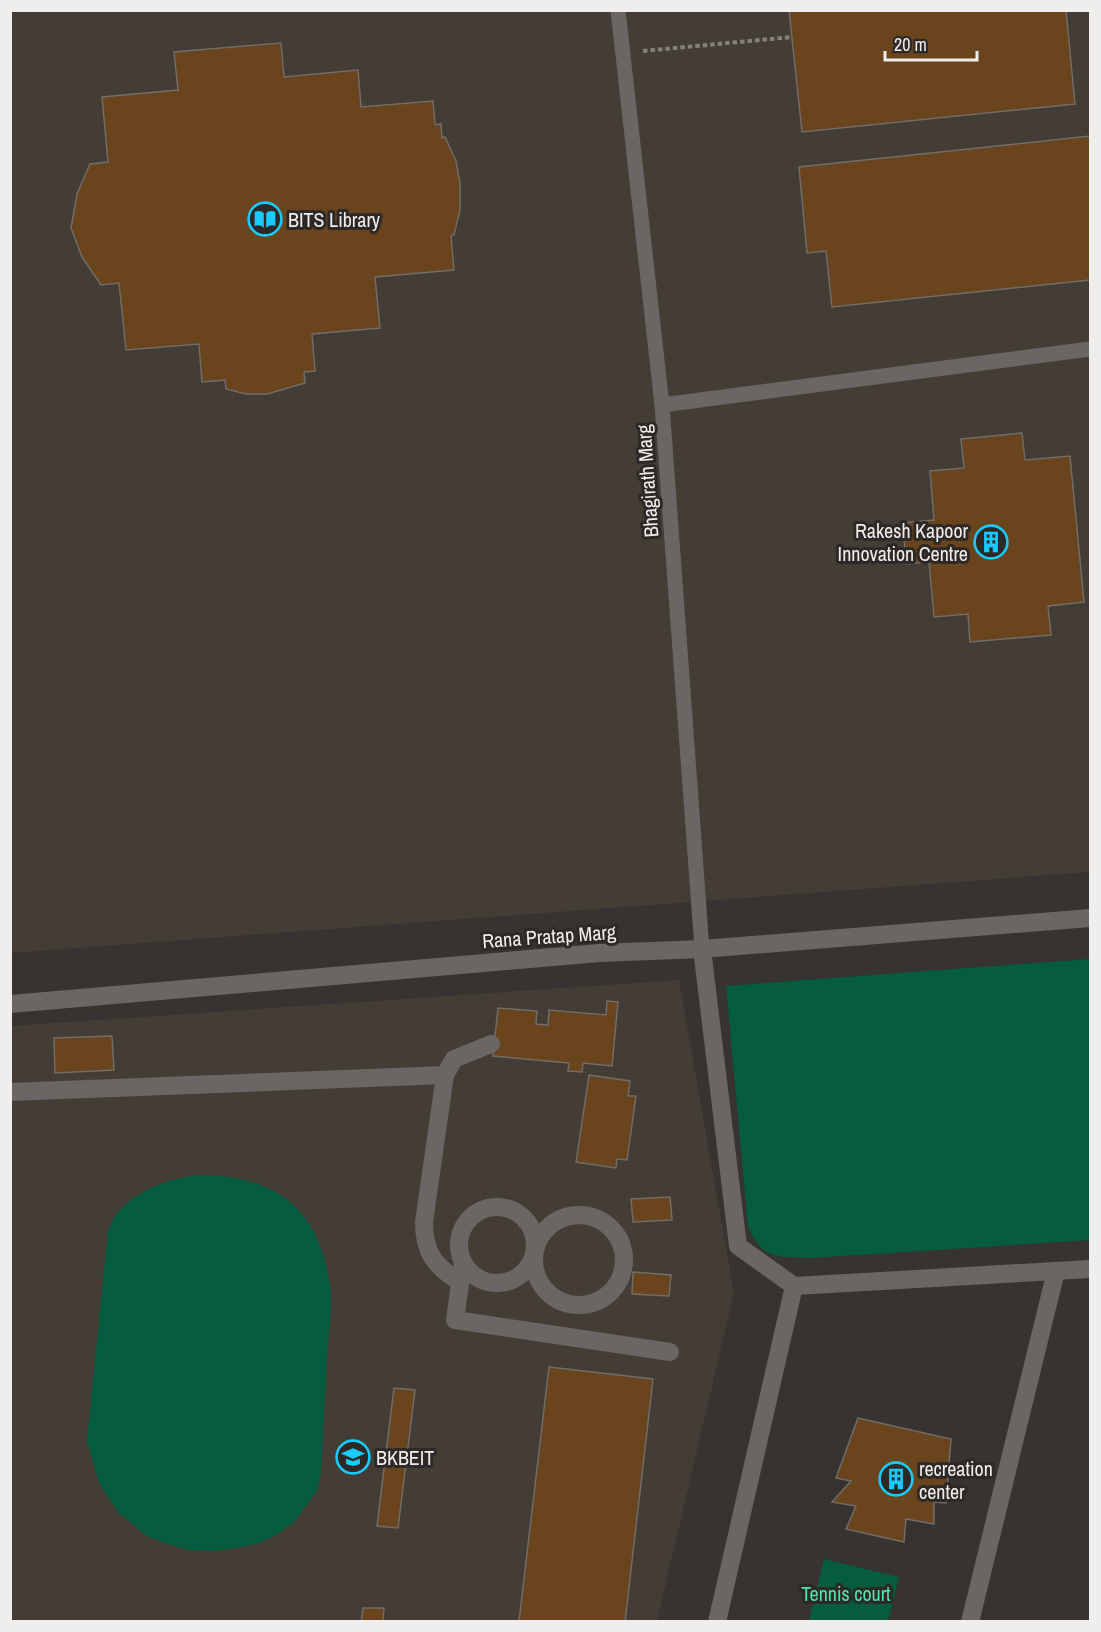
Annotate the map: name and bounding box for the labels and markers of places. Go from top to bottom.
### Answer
library icon: BITS Library [247,201,283,237]
place label: BITS Library [288,206,381,233]
place label: Rakesh Kapoor Innovation Centre [838,517,969,567]
building icon: Rakesh Kapoor Innovation Centre [973,524,1009,560]
school or university icon: BKBEIT [335,1439,371,1475]
place label: BKBEIT [376,1444,434,1471]
place label: recreation center [919,1455,993,1505]
building icon: recreation center [878,1461,914,1497]

